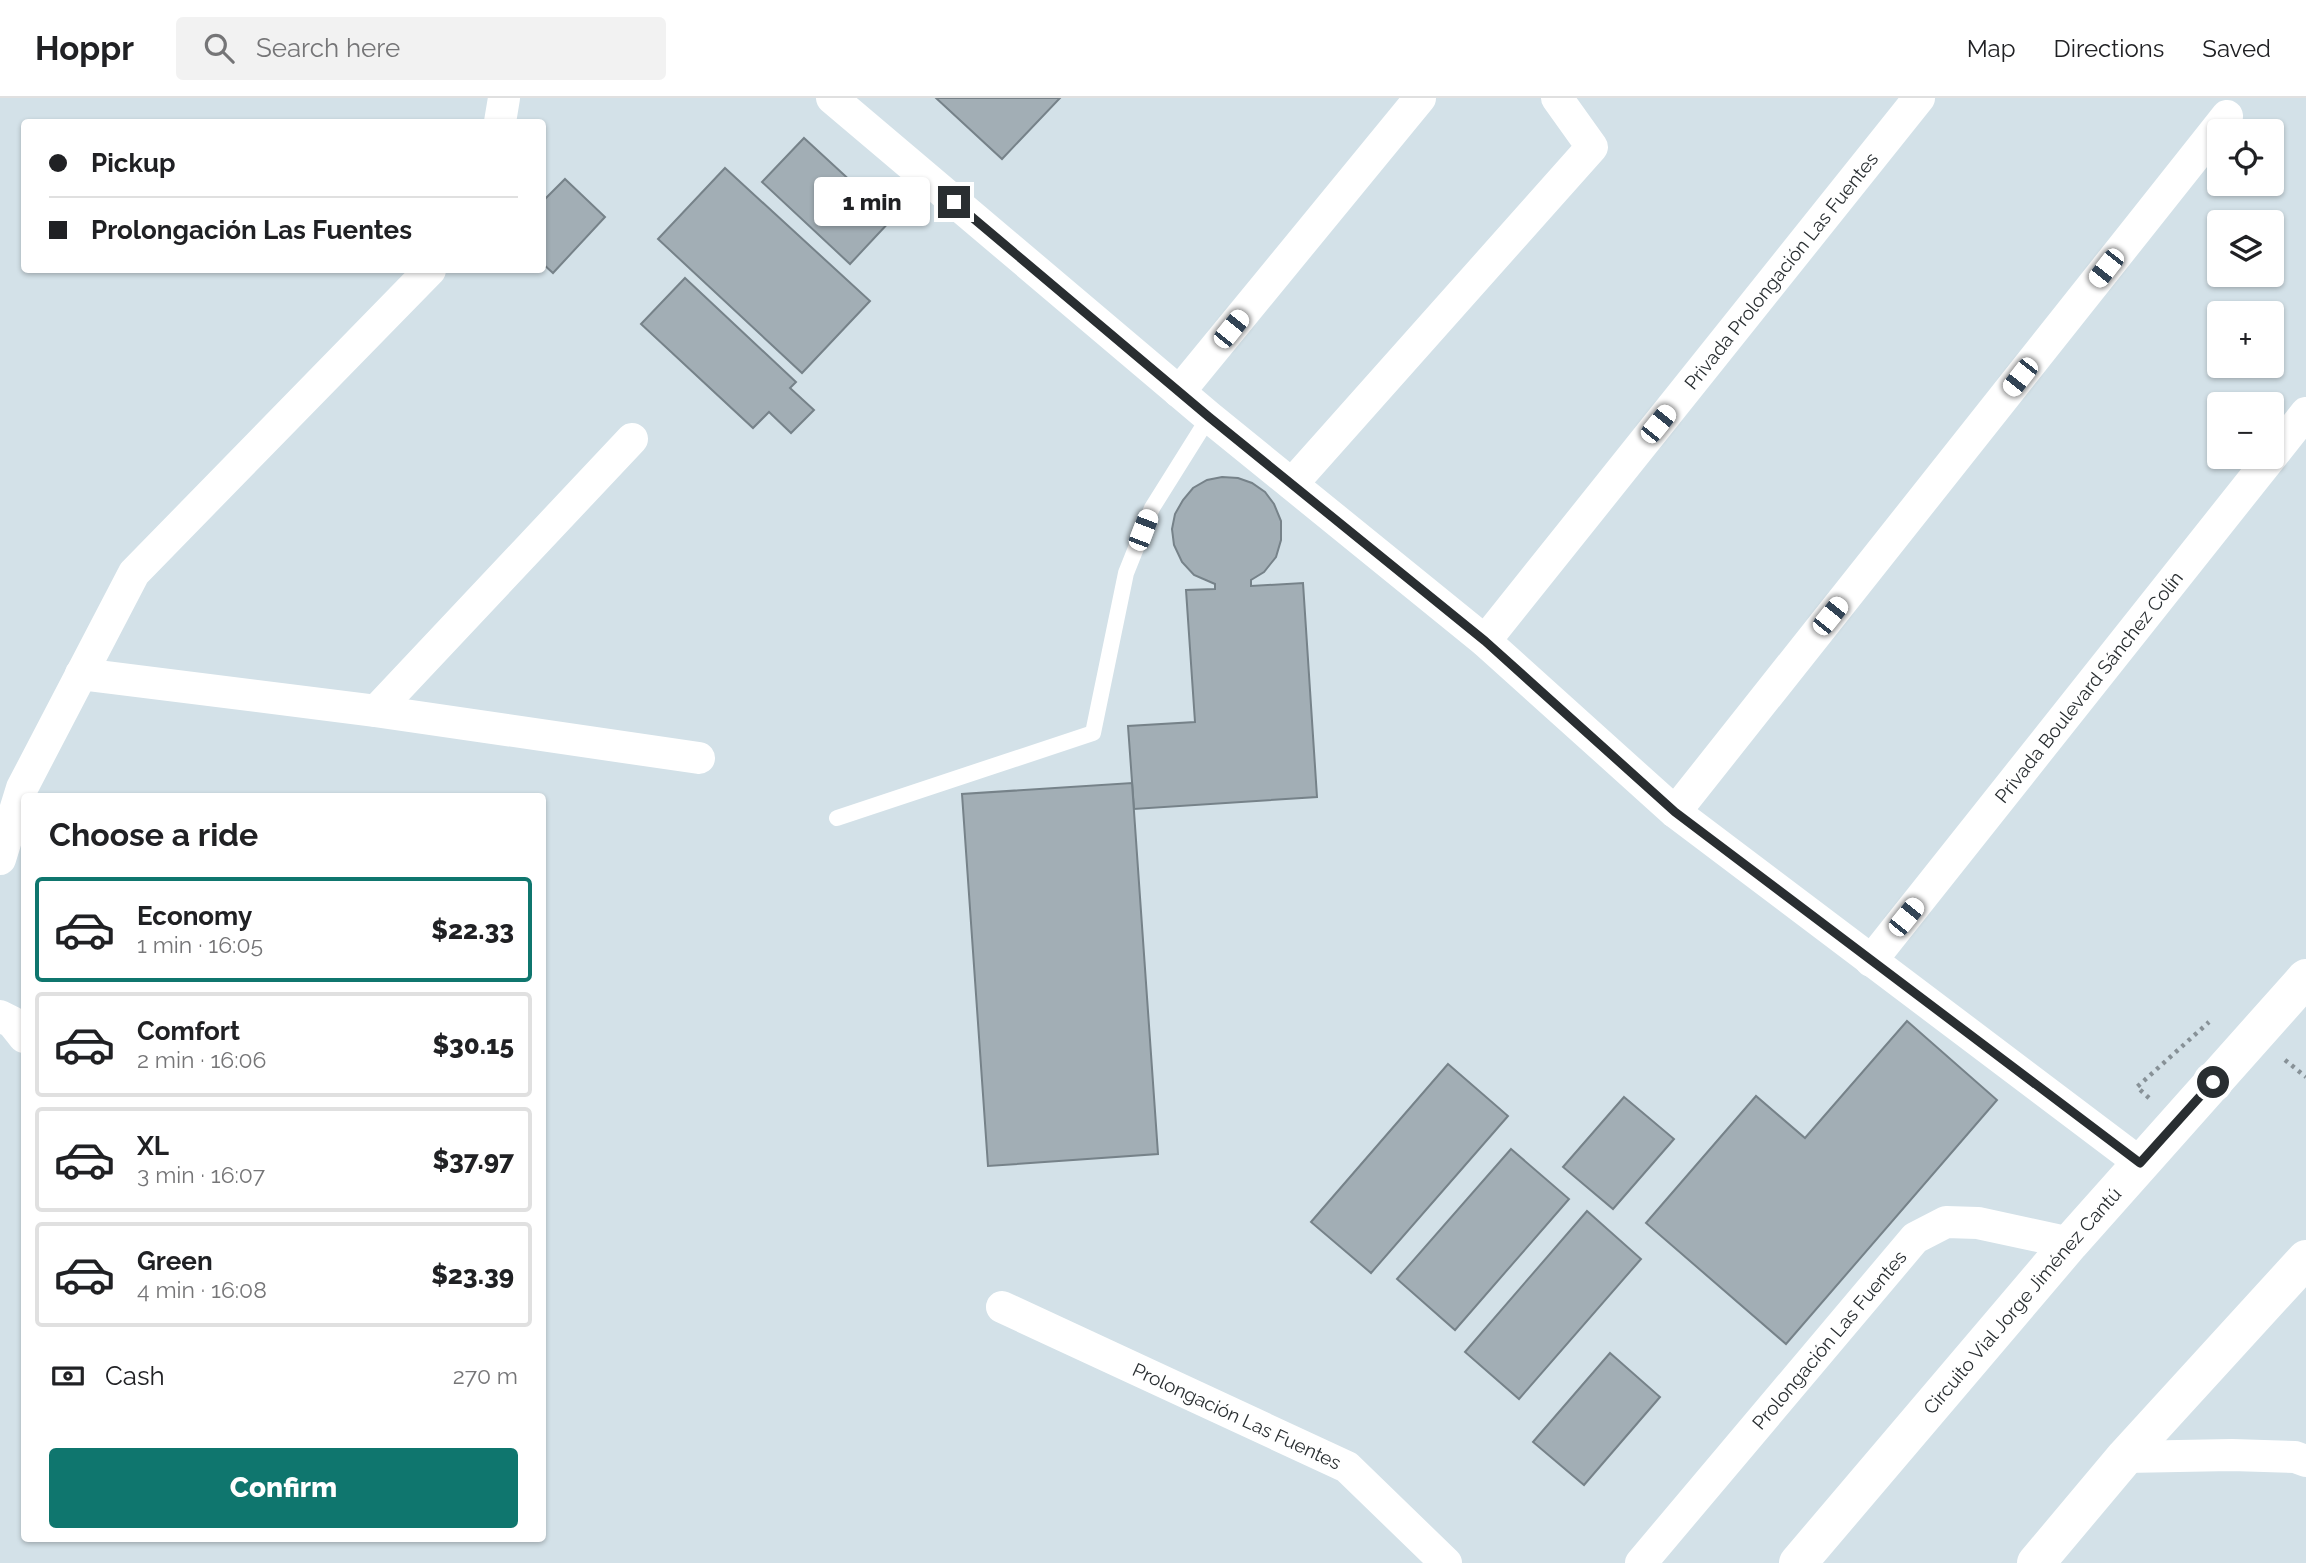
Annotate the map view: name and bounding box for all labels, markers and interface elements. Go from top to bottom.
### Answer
search box [176,17,666,80]
text: Hoppr [35,29,134,68]
icon: search [200,29,238,67]
text: Search here [256,33,400,63]
text: Map [1967,34,2016,63]
text: Directions [2054,34,2164,63]
text: Saved [2202,34,2271,63]
map controls [2207,119,2284,469]
button: locate [2207,119,2284,196]
text: Pickup [91,148,176,178]
street label: Privada Prolongación Las Fuentes [1680,148,1882,394]
callout: 1 min [814,178,930,226]
route end [938,186,970,218]
text: 1 min [842,188,902,215]
button: layers [2207,210,2284,287]
text: Prolongación Las Fuentes [91,215,412,245]
car [2085,245,2128,291]
button: + [2207,301,2284,378]
car [1210,306,1253,352]
car [1999,354,2042,400]
button: − [2207,392,2284,469]
car [1637,401,1680,447]
car [1126,507,1161,553]
street label: Privada Boulevard Sánchez Colín [1990,567,2187,807]
car [1809,593,1852,639]
text: Choose a ride [49,816,258,853]
car [1885,894,1928,940]
icon: car [53,898,116,961]
text: Economy [137,901,252,931]
text: $22.33 [431,915,514,945]
text: 1 min · 16:05 [137,931,263,958]
icon: car [53,1013,116,1076]
text: Comfort [137,1016,240,1046]
text: $30.15 [433,1030,514,1060]
text: 2 min · 16:06 [137,1046,266,1073]
route start [2197,1066,2229,1098]
icon: car [53,1128,116,1191]
text: XL [137,1131,169,1161]
text: $37.97 [433,1145,514,1175]
text: 3 min · 16:07 [137,1161,265,1188]
street label: Circuito Vial Jorge Jiménez Cantú [1919,1183,2125,1418]
icon: car [53,1243,116,1306]
text: Green [137,1246,213,1276]
street label: Prolongación Las Fuentes [1748,1246,1911,1434]
text: $23.39 [431,1260,514,1290]
text: 4 min · 16:08 [137,1276,267,1303]
icon: cash [49,1357,87,1395]
street label: Prolongación Las Fuentes [1129,1358,1345,1474]
text: Cash [105,1361,165,1391]
text: 270 m [453,1362,518,1389]
button: Confirm [49,1448,518,1528]

